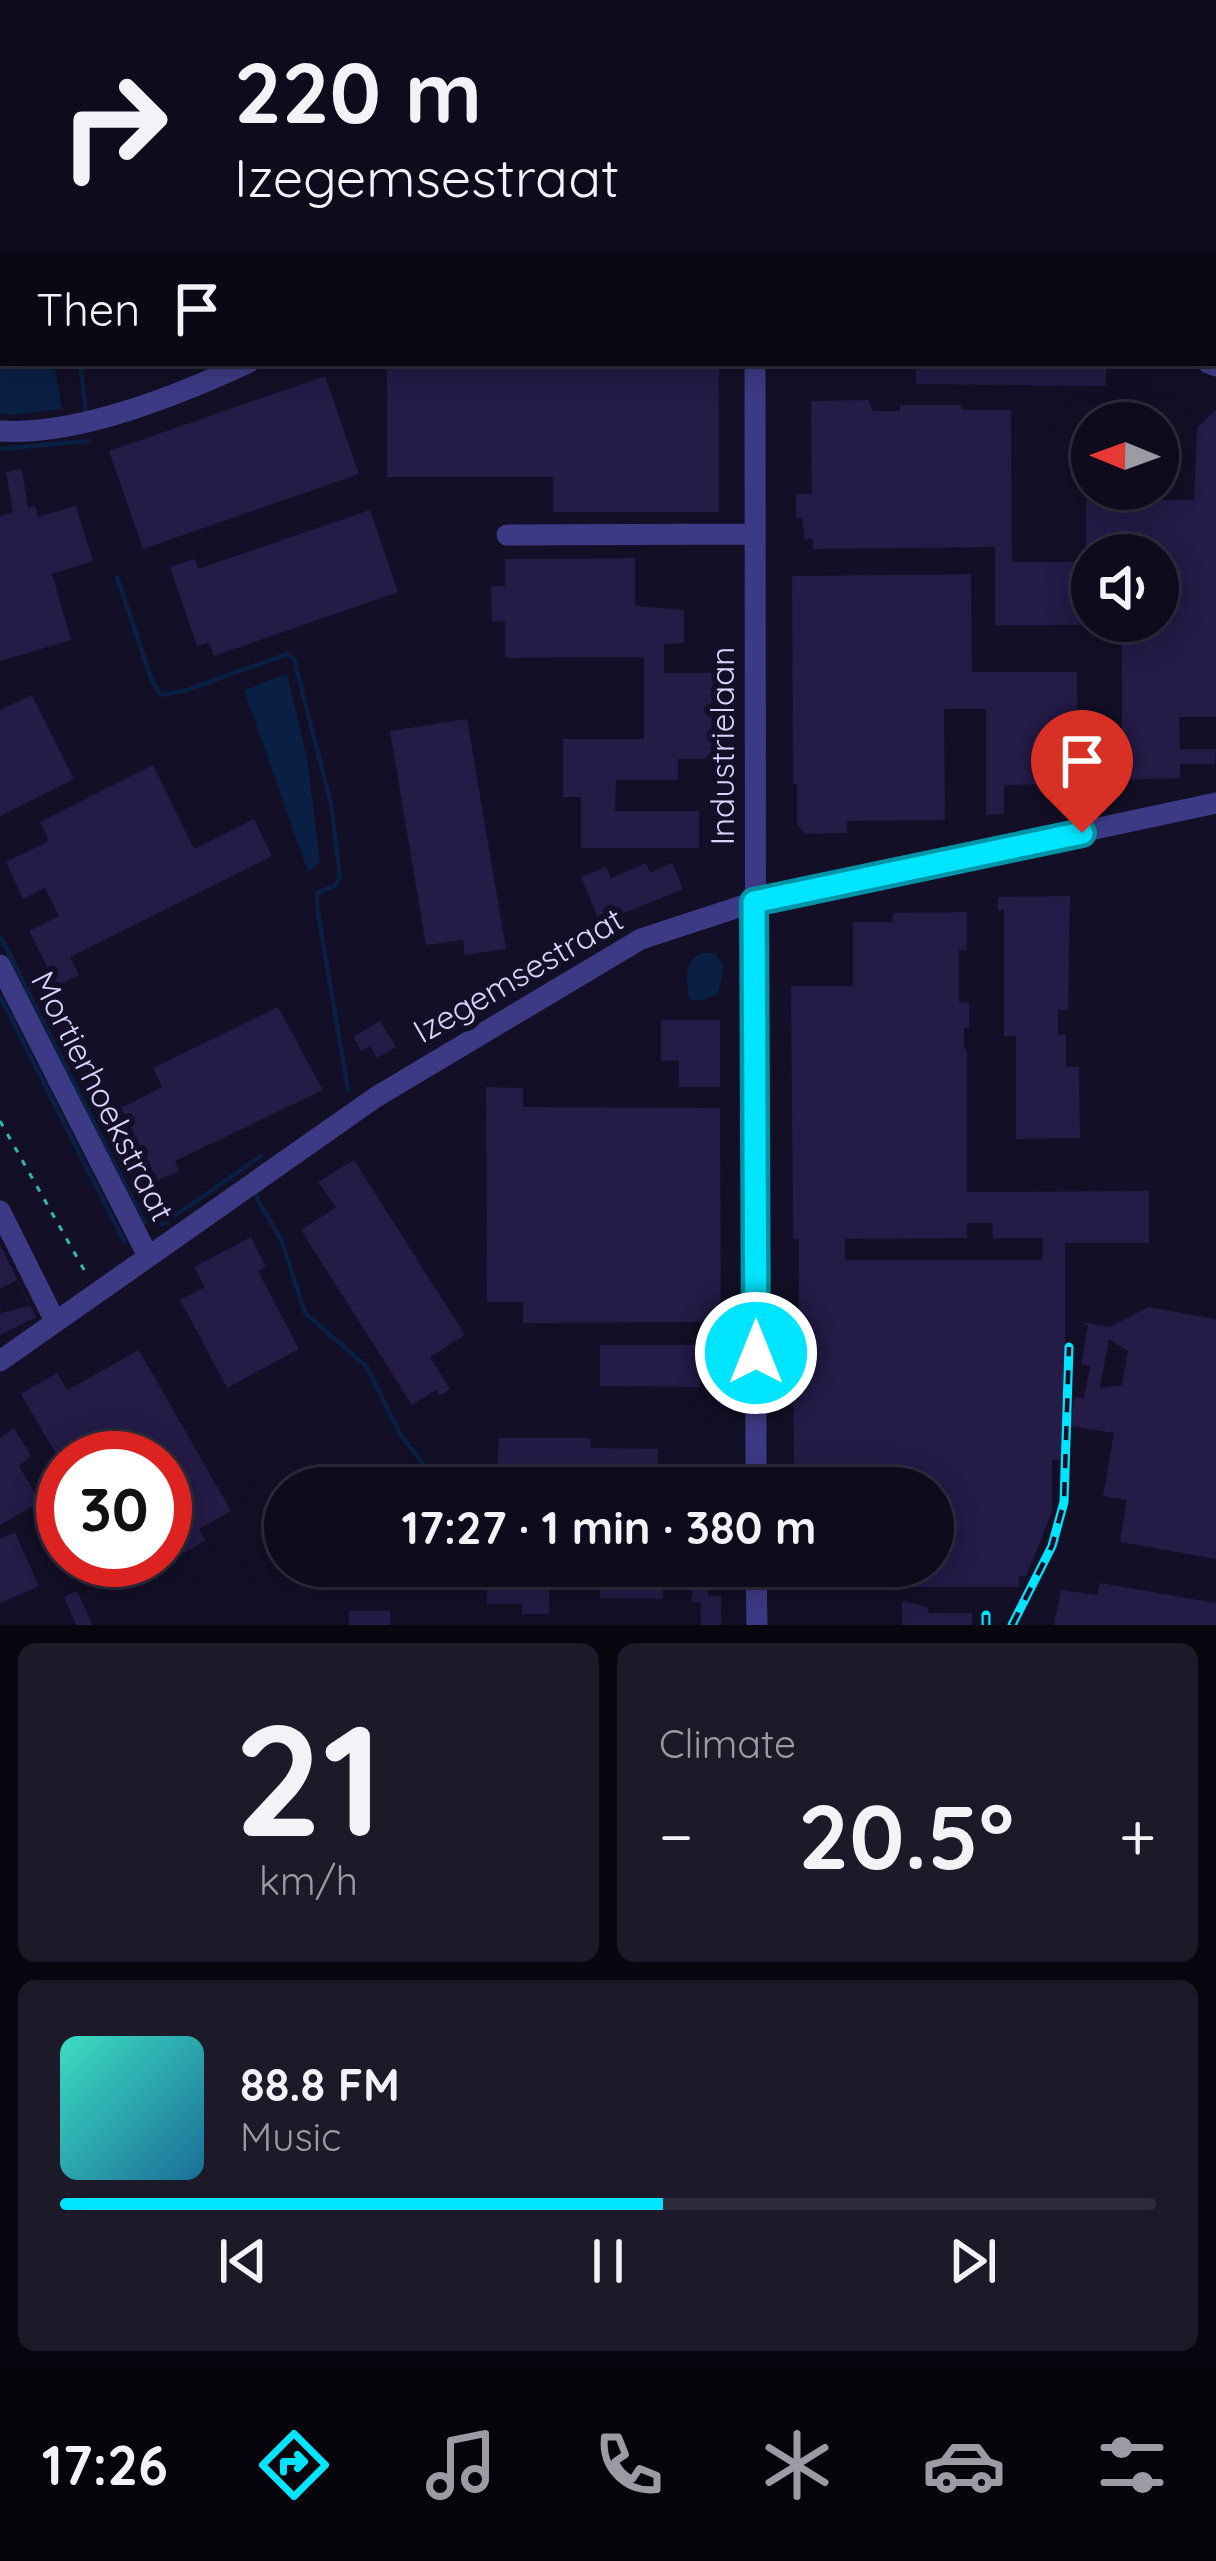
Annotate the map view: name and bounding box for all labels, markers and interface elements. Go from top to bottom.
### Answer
text: 220 m [234,39,482,144]
icon: right [36,48,192,204]
text: Izegemsestraat [234,143,619,211]
icon: arrive [164,276,230,342]
text: Then [36,281,140,337]
north arrow [1071,402,1179,510]
map controls [1071,402,1179,642]
button: sound [1071,534,1179,642]
street label: Industrielaan [701,647,742,845]
pin [1031,710,1133,833]
icon: arrive [1049,728,1115,794]
street label: Izegemsestraat [406,898,630,1051]
street label: Mortierhoekstraat [23,964,184,1228]
position arrow [693,1290,819,1416]
speed limit sign: 30 [36,1431,192,1587]
text: 17:27 · 1 min · 380 m [402,1499,816,1555]
text: 21 [234,1680,383,1875]
text: Climate [659,1719,796,1768]
text: 20.5° [798,1779,1014,1892]
text: − [659,1794,693,1877]
text: + [1119,1794,1156,1877]
text: km/h [259,1856,358,1905]
text: 88.8 FM [240,2056,400,2112]
text: Music [240,2112,341,2161]
icon: previous [210,2228,276,2294]
icon: pause [575,2228,641,2294]
icon: next [940,2228,1006,2294]
icon: directions [252,2423,336,2507]
icon: music [419,2423,503,2507]
icon: phone [587,2423,671,2507]
icon: climate [755,2423,839,2507]
icon: car [922,2423,1006,2507]
icon: filters [1090,2423,1174,2507]
text: 17:26 [42,2431,168,2499]

